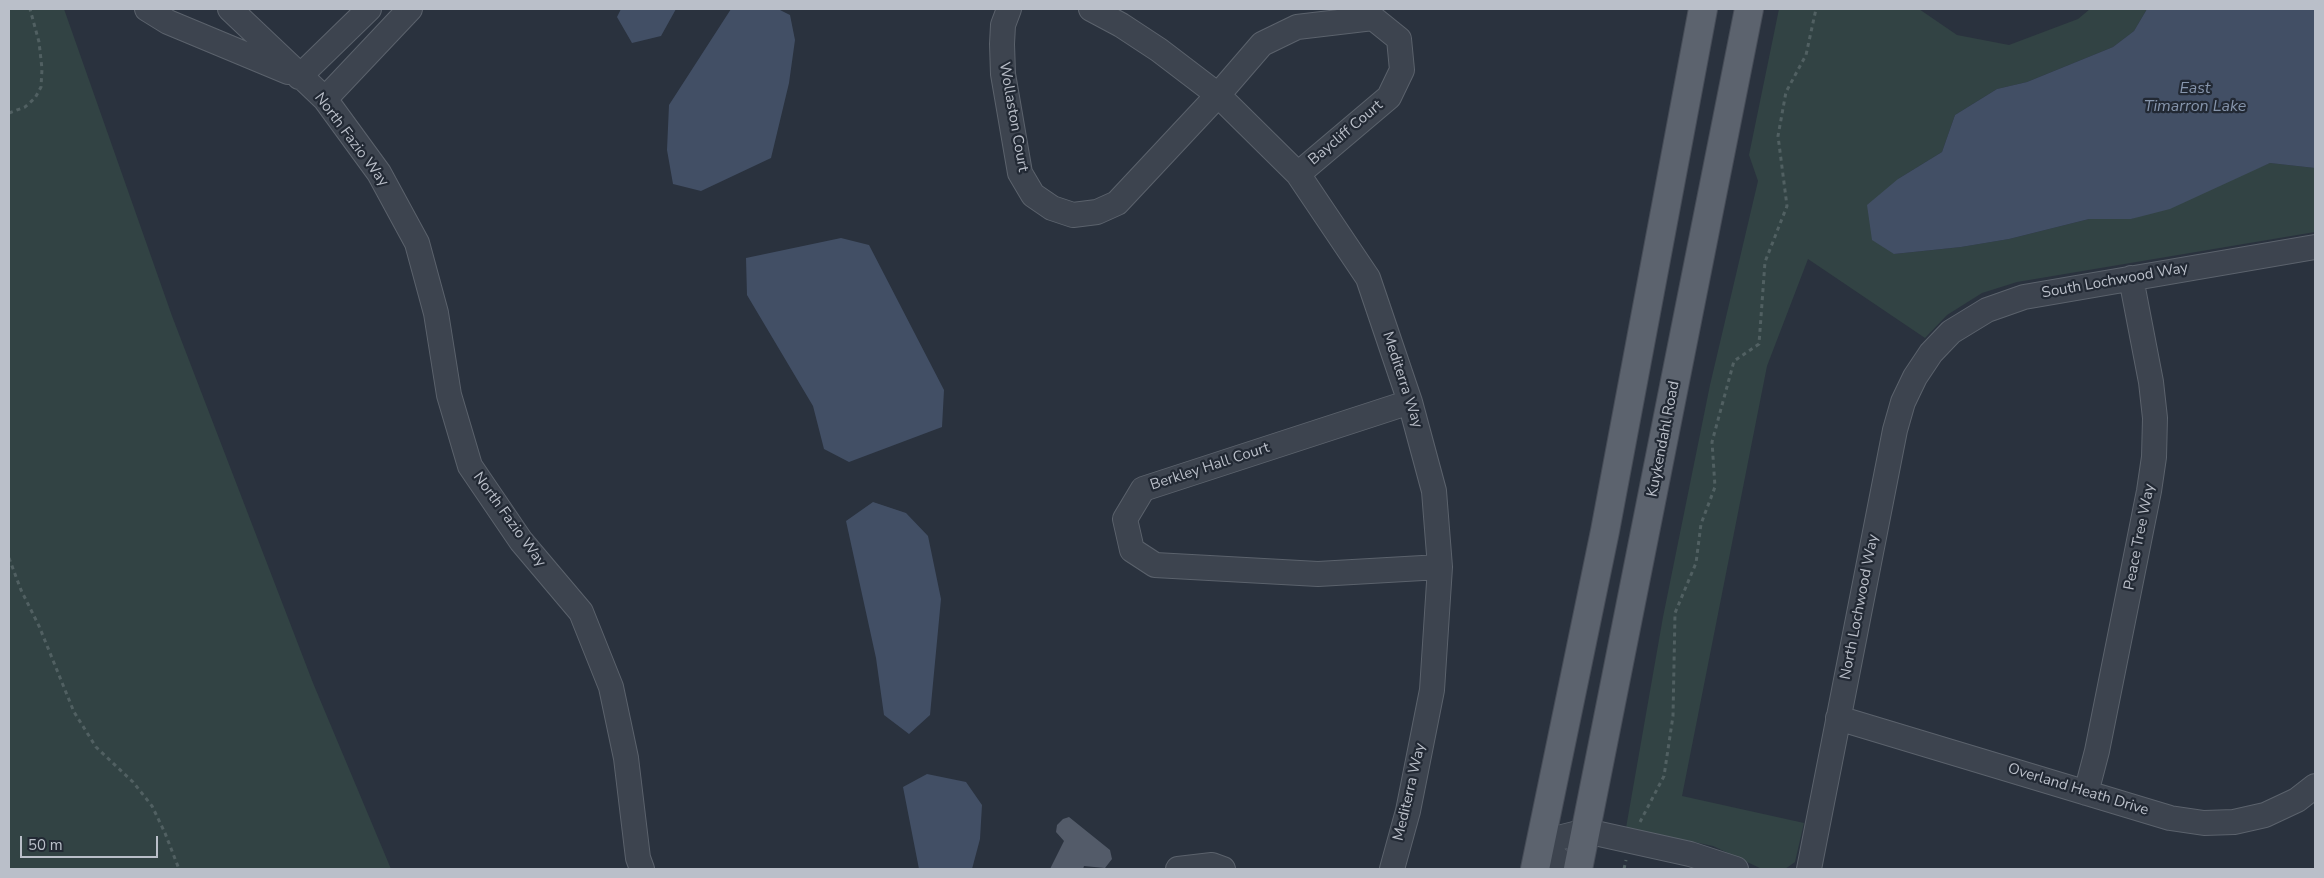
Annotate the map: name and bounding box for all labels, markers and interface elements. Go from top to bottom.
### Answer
street label: Wollaston Court [994,61,1032,173]
water label: East Timarron Lake [2144,79,2246,117]
street label: North Fazio Way [310,90,392,190]
street label: Baycliff Court [1305,97,1387,169]
street label: South Lochwood Way [2040,259,2190,303]
street label: Mediterra Way [1378,330,1426,430]
street label: Kuykendahl Road [1644,380,1684,498]
street label: Berkley Hall Court [1148,439,1272,495]
street label: North Fazio Way [469,469,549,571]
street label: Peace Tree Way [2121,482,2159,592]
street label: North Lochwood Way [1837,533,1883,681]
street label: Mediterra Way [1390,741,1430,843]
street label: Overland Heath Drive [2005,760,2151,820]
scale bar [22,826,160,858]
text: 50 m [28,835,63,855]

